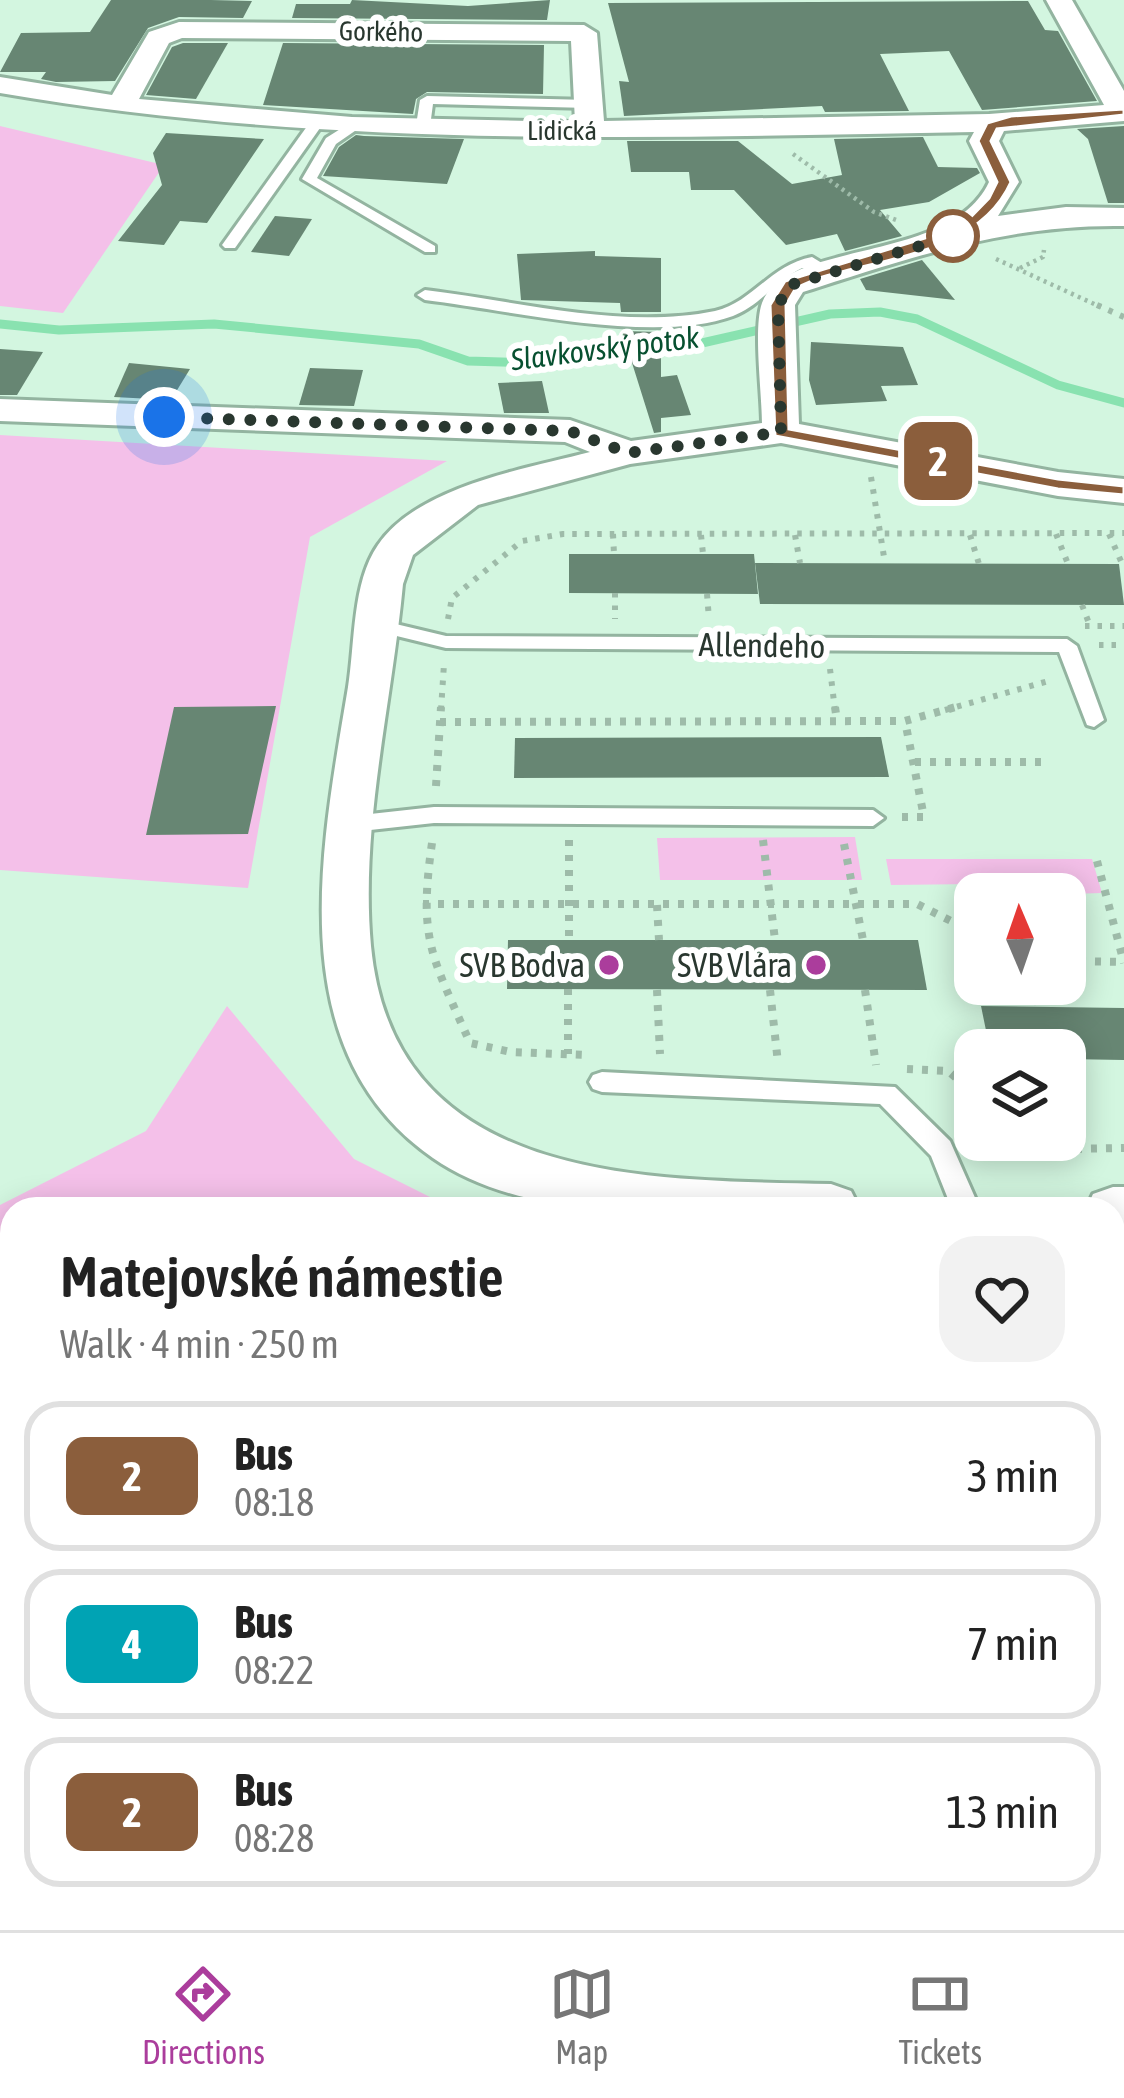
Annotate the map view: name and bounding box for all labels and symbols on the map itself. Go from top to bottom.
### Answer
street label: Gorkého [339,15,423,48]
street label: Lidická [527,115,597,146]
unlabelled marker [928,211,978,261]
water label: Slavkovský potok [508,319,702,377]
your location [134,387,194,447]
line badge: 2 [899,422,977,500]
street label: Allendeho [698,625,826,665]
north arrow [954,873,1086,1005]
place label: SVB Bodva [459,946,585,984]
place label: SVB Vlára [677,946,792,984]
marker: SVB Bodva [596,952,622,978]
marker: SVB Vlára [803,952,829,978]

